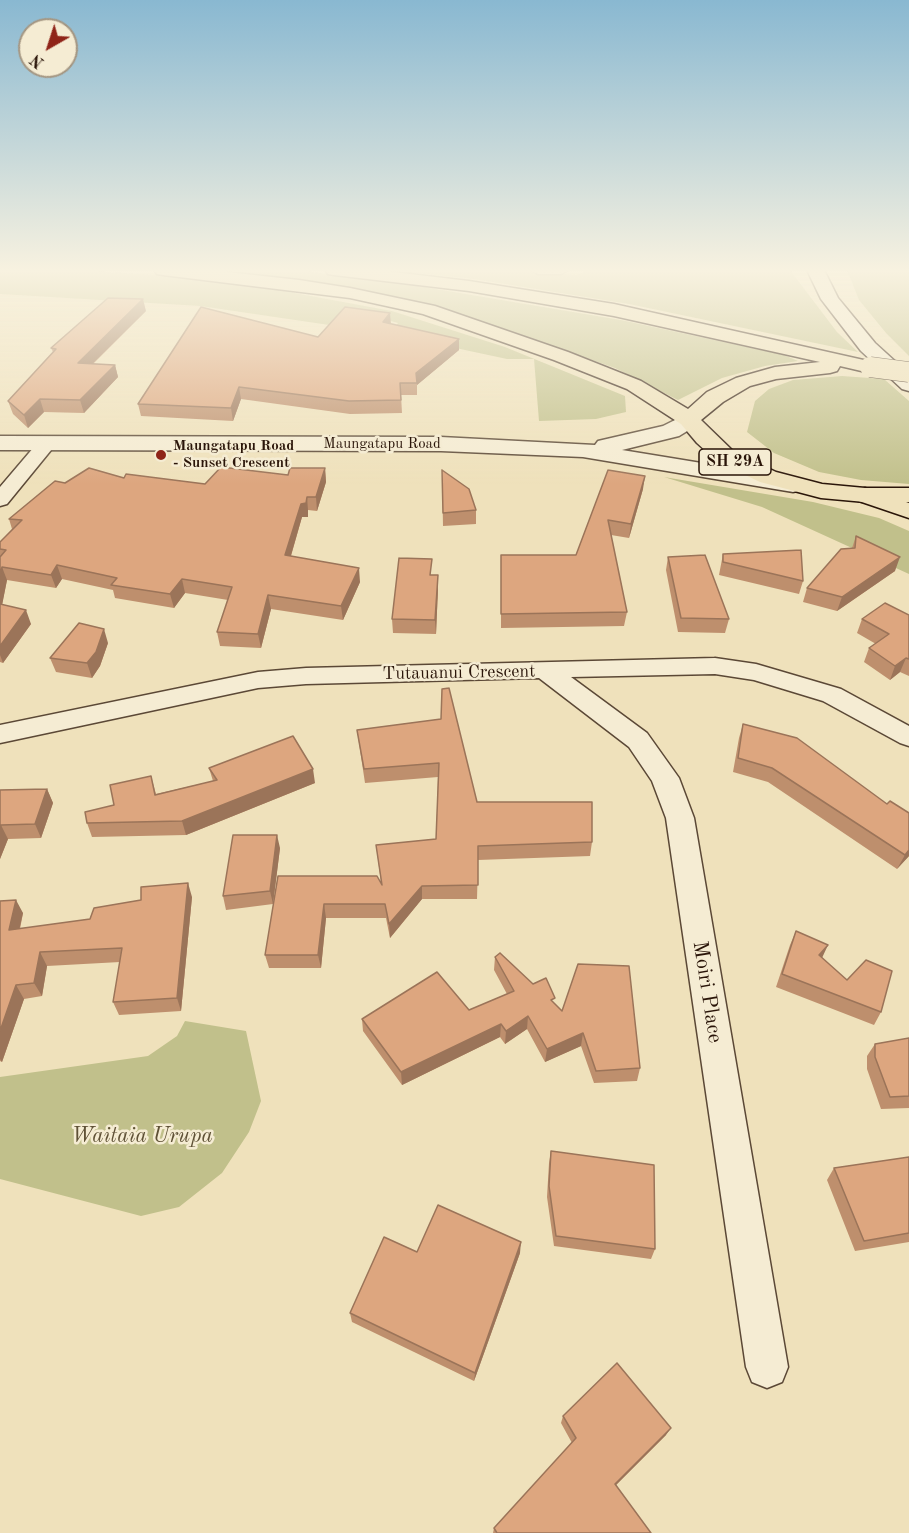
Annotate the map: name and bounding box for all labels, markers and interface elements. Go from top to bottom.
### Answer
north arrow [18,18,78,78]
text: N [28,50,48,71]
street label: Maungatapu Road [323,435,441,453]
place label: Maungatapu Road - Sunset Crescent [173,437,294,472]
marker: Maungatapu Road - Sunset Crescent [154,448,168,462]
road number: SH 29A [699,449,771,475]
street label: Tutauanui Crescent [382,661,536,685]
street label: Moiri Place [687,939,727,1045]
park label: Waitaia Urupa [71,1123,213,1149]

